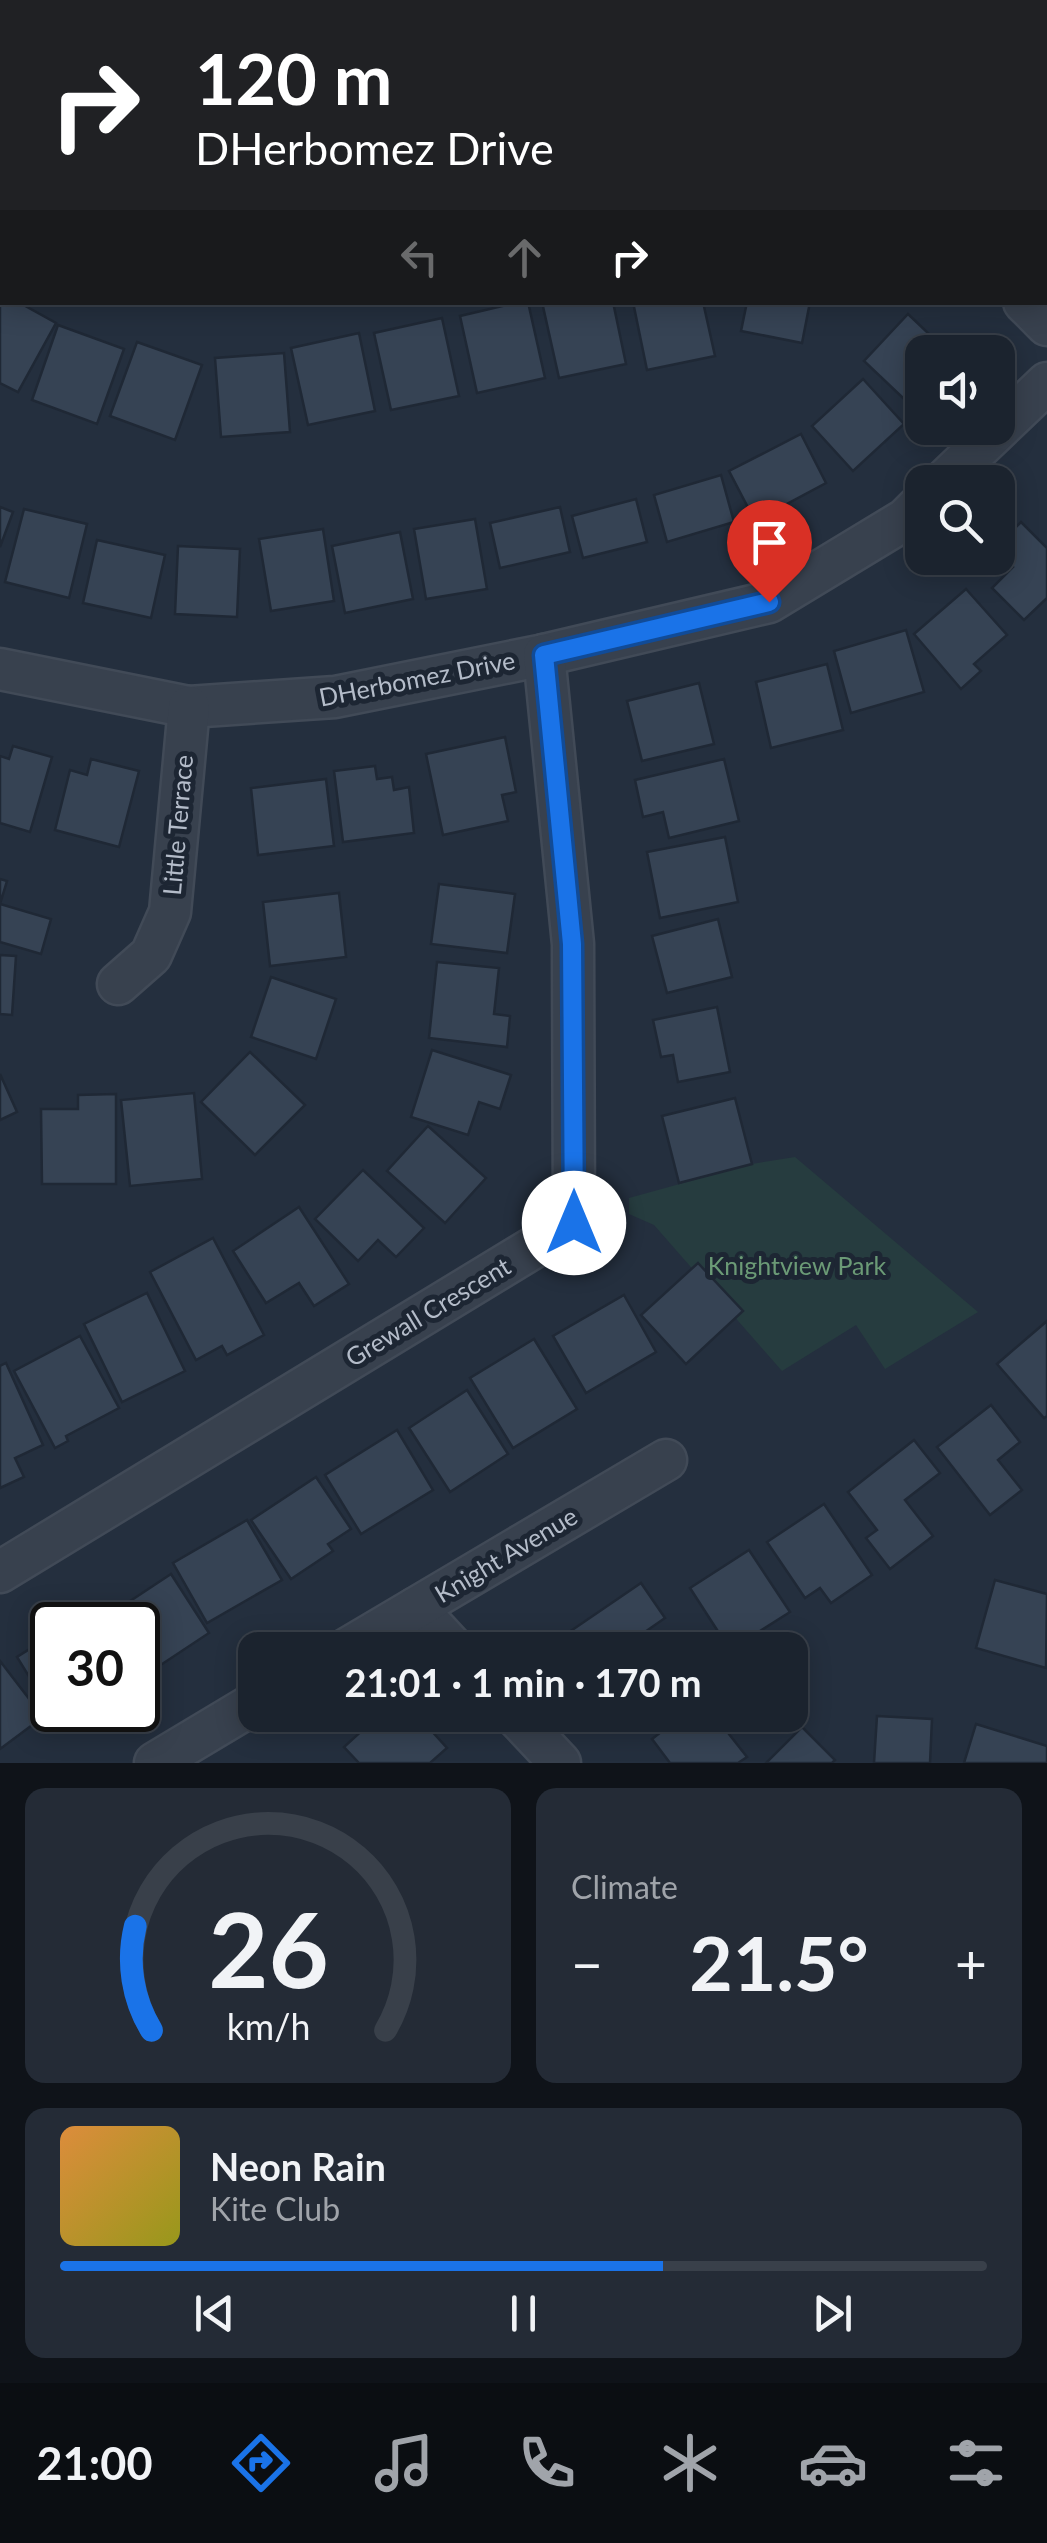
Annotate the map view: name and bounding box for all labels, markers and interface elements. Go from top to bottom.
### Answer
text: 120 m [195,36,392,120]
icon: right [30,40,160,170]
text: DHerbomez Drive [195,121,554,175]
icon: left [392,230,447,285]
icon: ahead [497,230,552,285]
icon: right [602,230,657,285]
map controls [905,335,1015,575]
button: sound [905,335,1015,445]
button: search [905,465,1015,575]
pin [727,500,812,603]
icon: arrive [742,515,797,570]
street label: DHerbomez Drive [316,644,517,712]
street label: Little Terrace [156,753,198,896]
position arrow [522,1171,626,1275]
street label: Grewall Crescent [340,1250,515,1372]
park label: Knightview Park [708,1250,887,1280]
street label: Knight Avenue [429,1500,582,1608]
speed limit sign: 30 [30,1602,160,1732]
text: 21:01 · 1 min · 170 m [344,1659,702,1705]
text: Climate [571,1867,678,1906]
text: 26 [208,1885,328,2010]
text: 21.5° [689,1917,869,2007]
text: − [571,1930,603,1996]
text: + [955,1930,987,1996]
text: km/h [226,2005,310,2048]
text: Neon Rain [210,2143,386,2189]
text: Kite Club [210,2189,340,2228]
icon: previous [187,2286,242,2341]
icon: pause [496,2286,551,2341]
icon: next [805,2286,860,2341]
icon: directions [226,2428,296,2498]
icon: music [369,2428,439,2498]
icon: phone [512,2428,582,2498]
icon: climate [655,2428,725,2498]
icon: car [798,2428,868,2498]
icon: filters [941,2428,1011,2498]
text: 21:00 [37,2436,153,2490]

